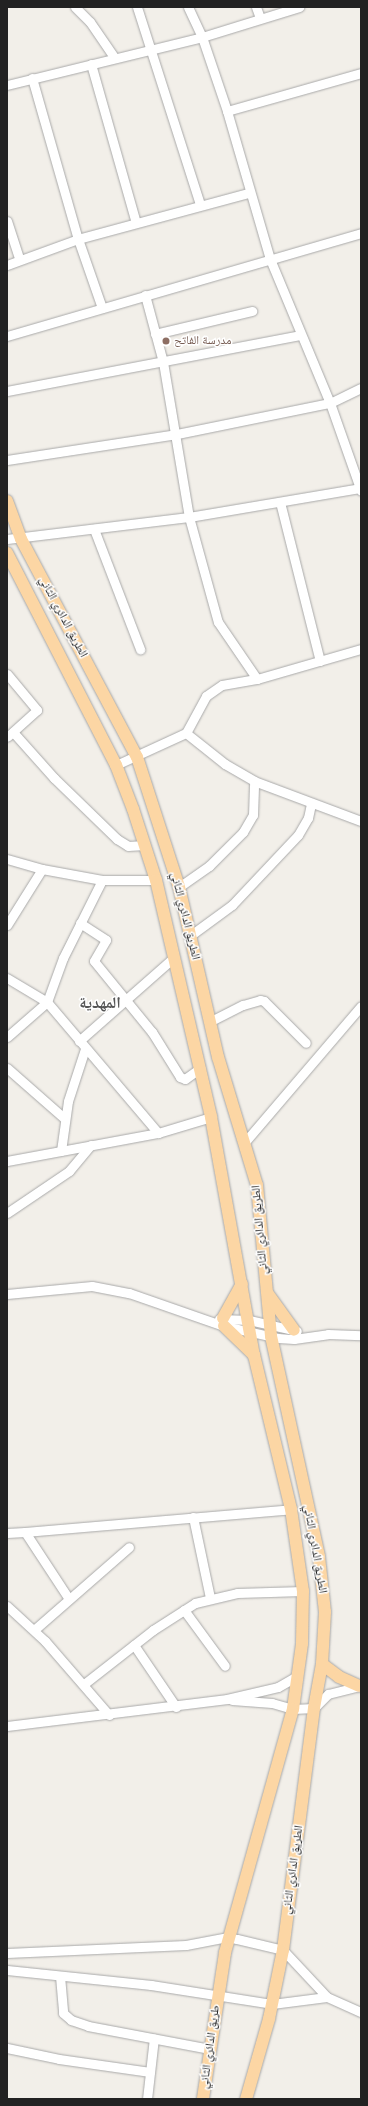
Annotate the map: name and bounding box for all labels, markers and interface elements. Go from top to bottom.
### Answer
place label: مدرسة الفاتح [174,334,231,348]
marker: مدرسة الفاتح [161,336,171,346]
street label: الطريق الدائري الثاني [36,574,90,660]
street label: الطريق الدائري الثاني [167,871,203,961]
district label: المهدية [79,993,121,1013]
street label: الطريق الدائري الثاني [249,1185,271,1275]
street label: الطريق الدائري الثاني [300,1504,330,1594]
street label: الطريق الدائري الثاني [280,1825,306,1915]
street label: طريق الدائري الثاني [197,2004,223,2090]

